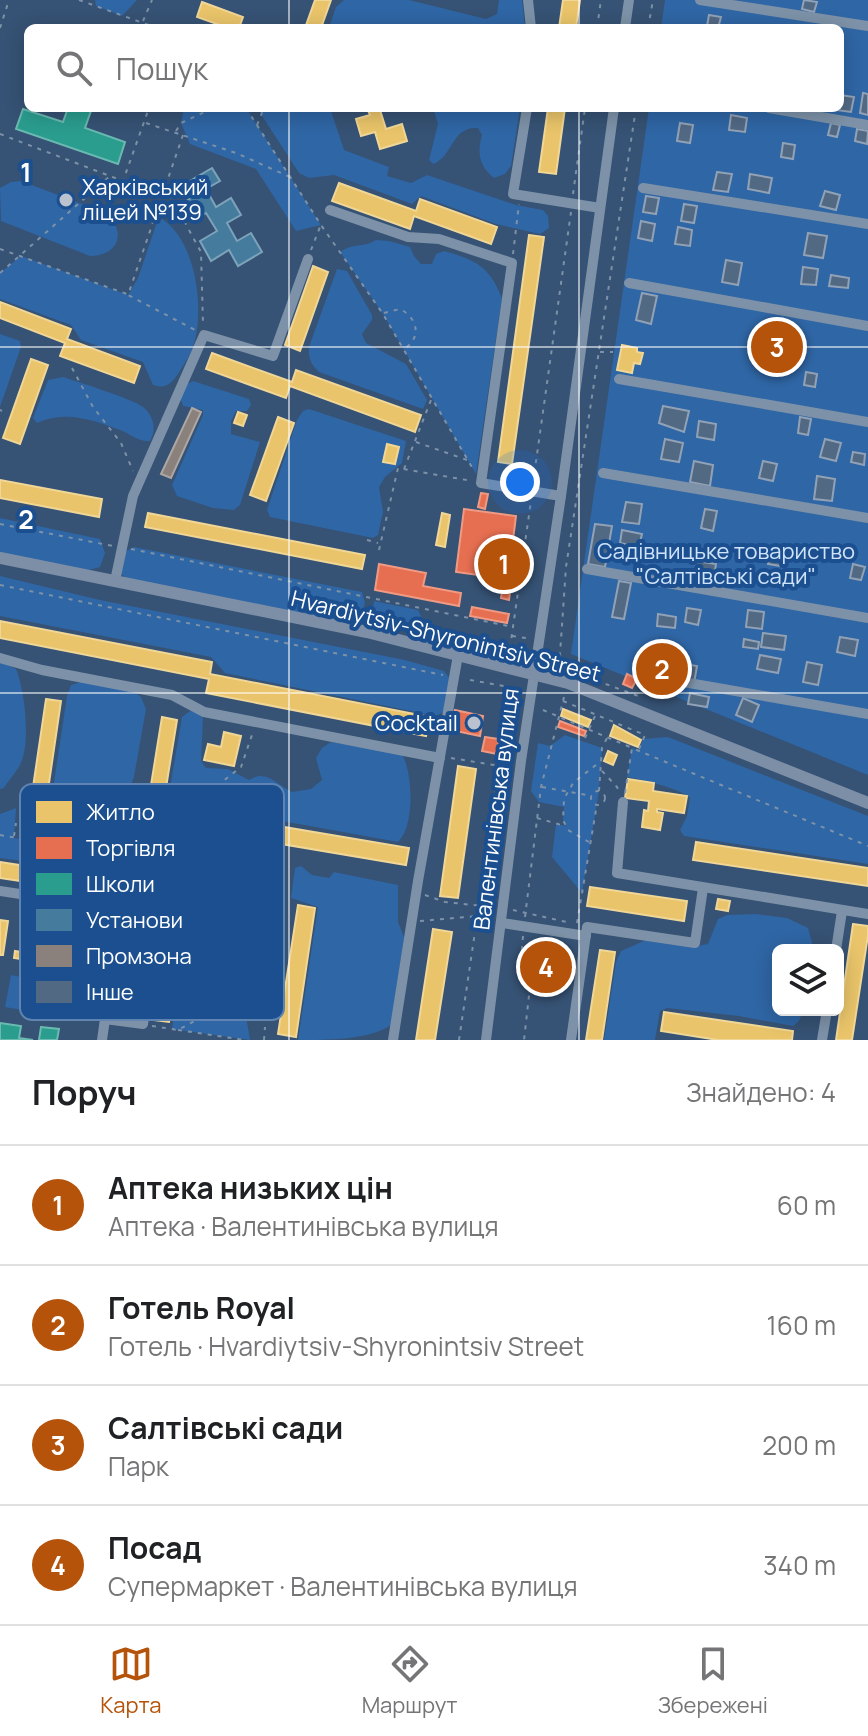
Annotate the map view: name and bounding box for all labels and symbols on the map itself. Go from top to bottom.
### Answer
text: 1 [20,154,32,190]
place label: Харківський ліцей №139 [82,172,208,227]
marker: Харківський ліцей №139 [57,191,75,209]
pin: 3 [751,317,803,377]
your location [500,462,540,502]
text: 2 [18,501,34,537]
pin: 1 [478,534,530,594]
park label: Садівницьке товариство "Салтівські сади" [597,536,855,591]
street label: Hvardiytsiv-Shyronintsiv Street [288,583,604,689]
pin: 2 [636,639,688,699]
street label: Валентинівська вулиця [466,687,526,931]
place label: Cocktail [375,708,458,738]
marker: Cocktail [465,714,483,732]
legend [20,784,284,1020]
text: Житло [86,797,155,827]
text: Торгівля [86,833,175,863]
text: Школи [86,869,155,899]
text: Установи [86,905,183,935]
pin: 4 [520,937,572,997]
text: Промзона [86,941,192,971]
text: Інше [86,977,134,1007]

